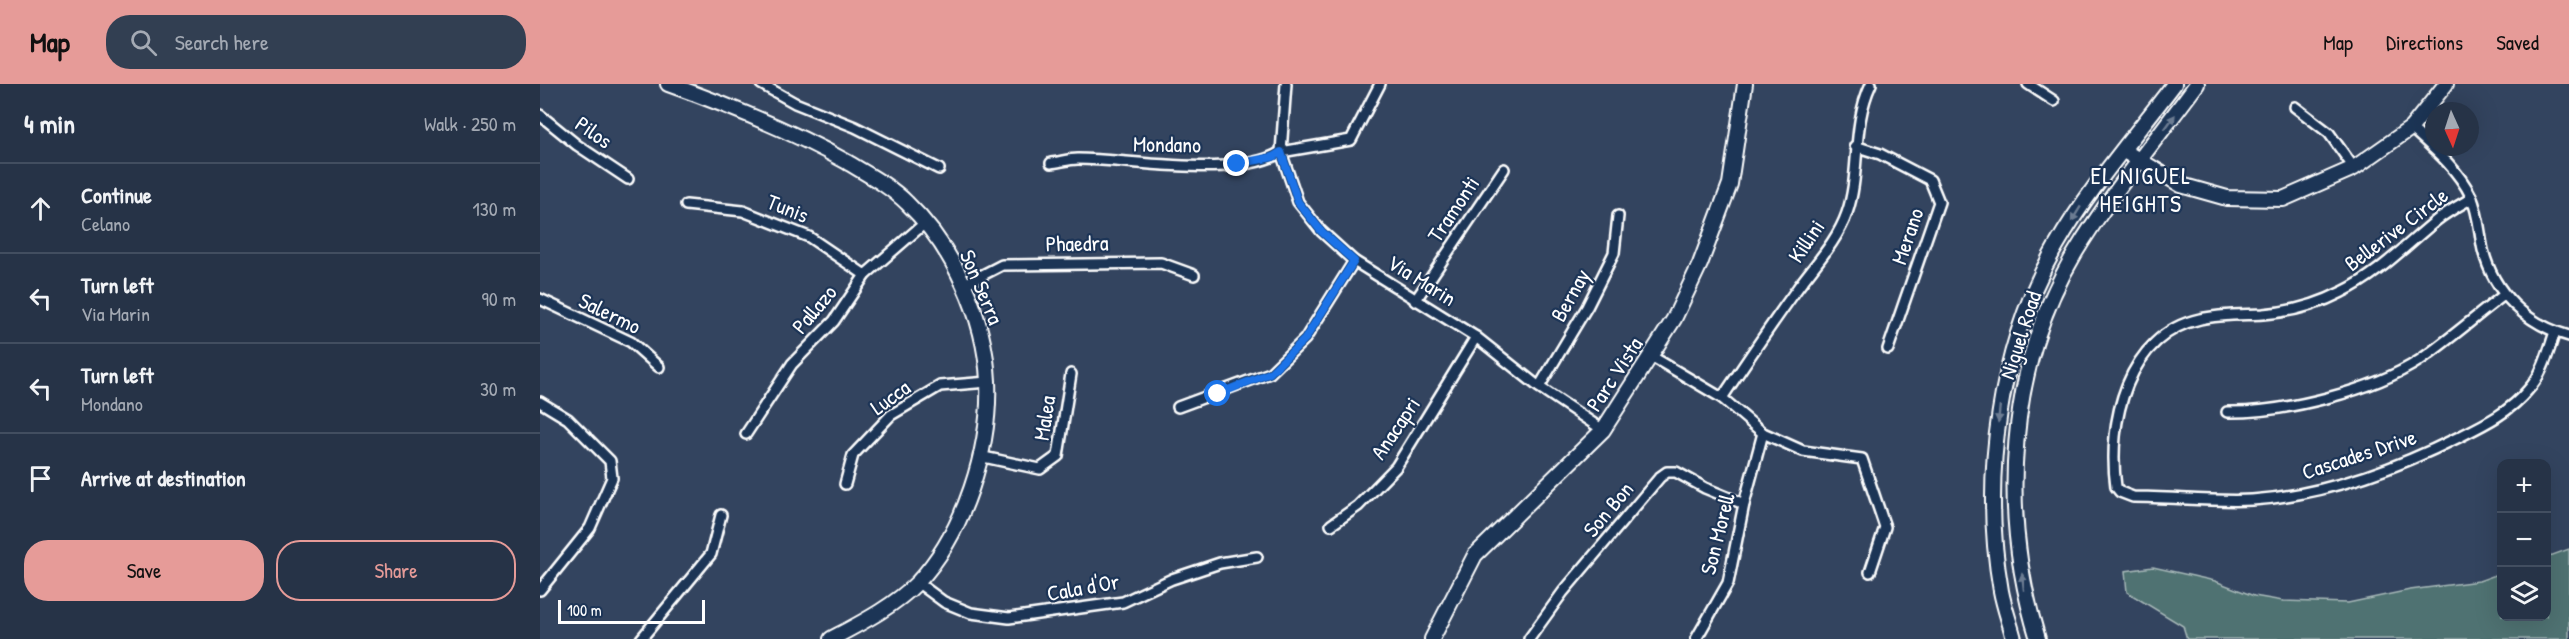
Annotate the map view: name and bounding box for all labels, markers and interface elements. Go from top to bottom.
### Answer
search box [106,15,526,69]
text: Map [30,23,70,61]
icon: search [127,26,160,59]
text: Search here [175,27,269,57]
text: Map [2323,28,2353,57]
text: Directions [2386,28,2463,57]
text: Saved [2496,28,2539,57]
north arrow [2425,102,2479,156]
text: 4 min [24,106,75,141]
street label: Pilos [570,109,618,155]
text: Walk · 250 m [424,110,516,137]
one-way arrow [2164,114,2176,130]
street label: Mondano [1133,128,1201,160]
route end [1223,150,1249,176]
district label: EL NIGUEL HEIGHTS [2090,159,2192,219]
street label: Tramonti [1420,170,1486,248]
text: Continue [81,180,152,210]
street label: Bellerive Circle [2338,180,2454,278]
street label: Tunis [763,186,813,230]
icon: ahead [24,192,57,225]
text: 130 m [473,195,516,222]
street label: Merano [1883,204,1931,268]
one-way arrow [2071,206,2082,222]
text: Celano [81,210,130,237]
street label: Killini [1781,214,1831,268]
street label: Phaedra [1045,227,1109,259]
street label: Son Serra [953,245,1011,329]
street label: Via Marin [1382,247,1462,313]
street label: Bernay [1543,263,1597,327]
text: Turn left [81,270,154,300]
street label: Pallazo [785,278,843,340]
icon: left [24,282,57,315]
text: 90 m [482,285,516,312]
street label: Salermo [574,285,646,341]
street label: Niguel Road [1992,287,2048,383]
text: Via Marin [81,300,150,327]
street label: Parc Vista [1579,331,1649,417]
text: Turn left [81,360,154,390]
icon: left [24,372,57,405]
street label: Lucca [864,372,916,422]
text: 30 m [480,375,516,402]
route start [1204,380,1230,406]
text: Mondano [81,390,143,417]
street label: Anacapri [1363,391,1427,465]
street label: Malea [1026,393,1062,443]
one-way arrow [1994,404,2004,423]
street label: Cascades Drive [2298,421,2420,487]
map controls [2497,459,2551,621]
button: + [2497,459,2551,513]
icon: arrive [24,462,57,495]
text: Arrive at destination [81,463,246,493]
street label: Son Bon [1576,475,1640,543]
street label: Son Morell [1692,490,1742,578]
button: − [2497,513,2551,567]
button: Save [24,540,264,601]
button: Share [276,540,516,601]
street label: Cala d'Or [1044,566,1122,608]
button: layers [2497,567,2551,621]
one-way arrow [2018,572,2027,591]
scale bar [558,597,705,624]
text: 100 m [567,599,602,621]

